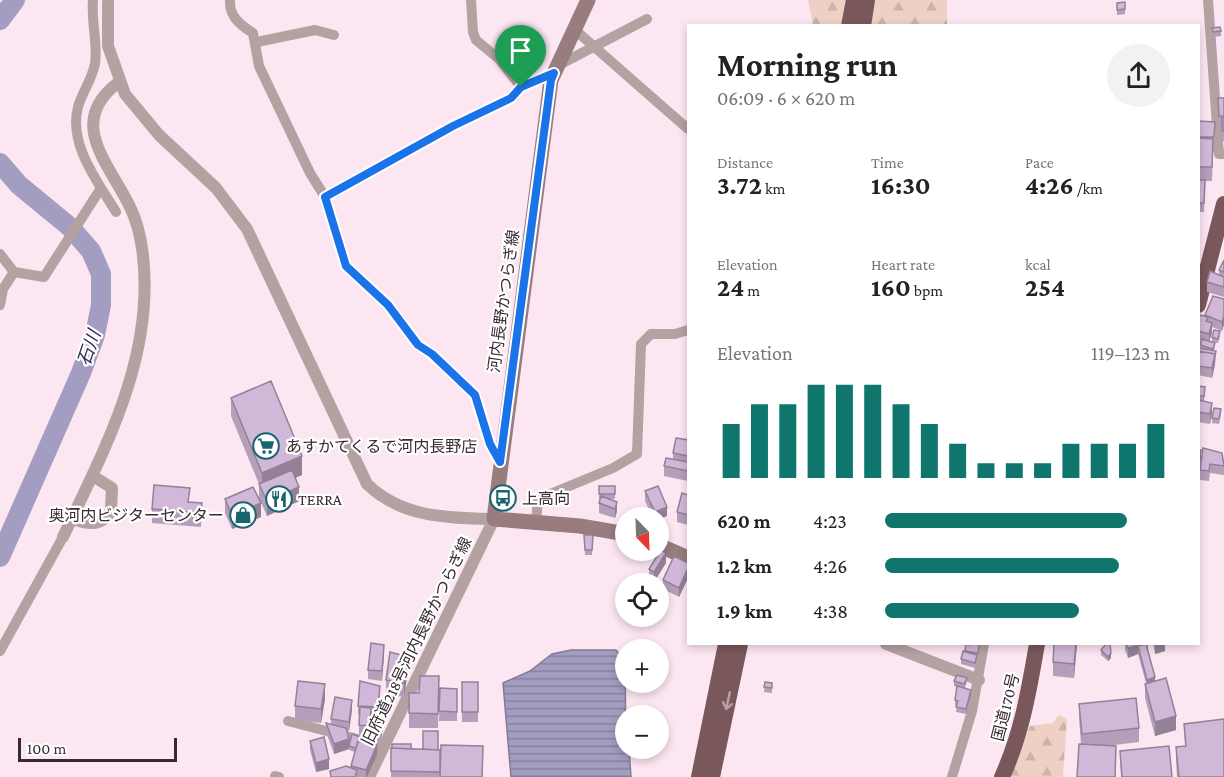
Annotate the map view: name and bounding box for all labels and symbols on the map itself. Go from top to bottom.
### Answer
pin [495,25,546,87]
street label: 河内長野かつらぎ線 [485,229,522,374]
water label: 石川 [74,326,105,368]
supermarket icon: あすかてくるで河内長野店 [251,431,281,461]
place label: あすかてくるで河内長野店 [286,438,477,455]
bus stop icon: 上高向 [488,483,518,513]
restaurant icon: TERRA [264,484,294,514]
place label: 上高向 [522,490,570,507]
place label: TERRA [298,491,343,508]
shop icon: 奥河内ビジターセンター [228,500,258,530]
place label: 奥河内ビジターセンター [48,507,224,524]
north arrow [615,507,669,561]
street label: 旧府道218号河内長野かつらぎ線 [358,534,474,748]
street label: 国道170号 [989,671,1022,743]
one-way arrow [722,691,734,710]
scale bar [18,735,177,762]

